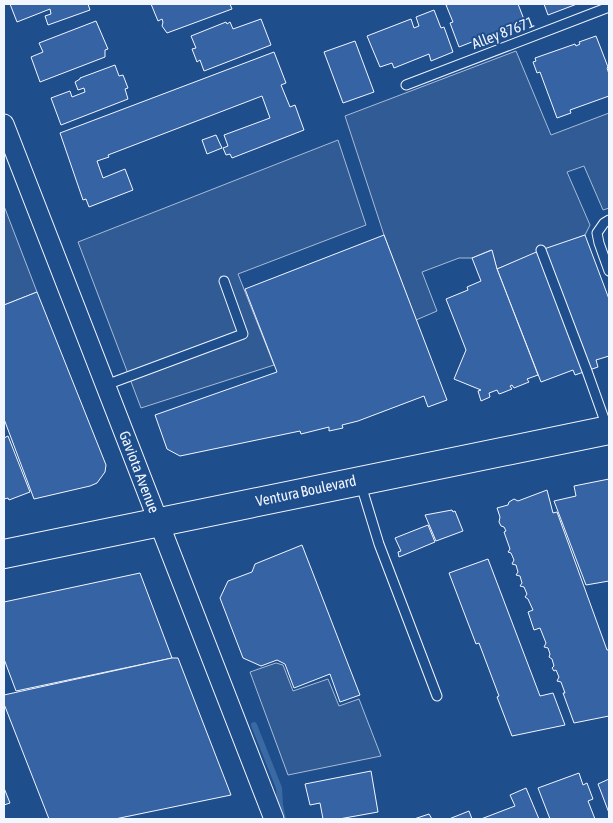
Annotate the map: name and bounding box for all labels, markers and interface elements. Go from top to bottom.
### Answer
street label: Alley 87671 [469,13,536,52]
street label: Gaviota Avenue [116,428,163,515]
street label: Ventura Boulevard [254,472,358,509]

